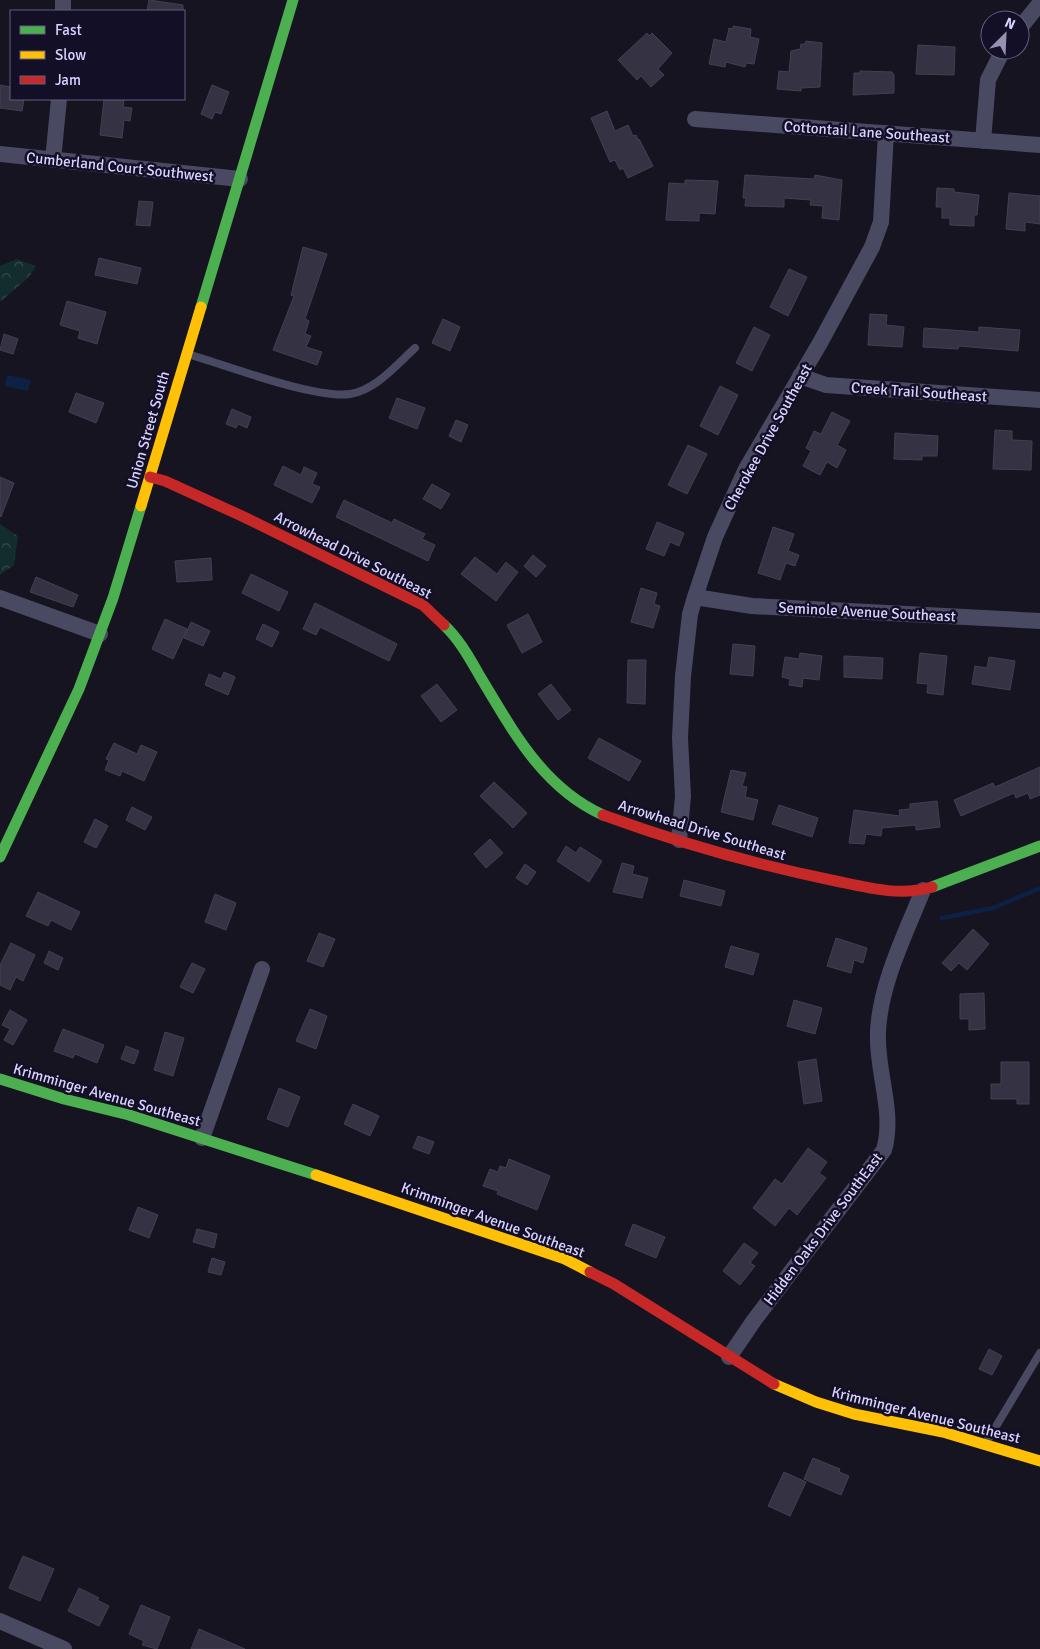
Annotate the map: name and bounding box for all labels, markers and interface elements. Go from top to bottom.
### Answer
legend [10,10,185,100]
north arrow [980,10,1030,60]
text: N [1002,14,1018,33]
text: Fast [55,21,82,39]
text: Slow [55,46,86,64]
text: Jam [55,71,81,89]
street label: Cottontail Lane Southeast [783,117,951,147]
street label: Cumberland Court Southwest [25,148,215,186]
street label: Cherokee Drive Southeast [720,361,816,513]
street label: Union Street South [123,369,173,491]
street label: Creek Trail Southeast [850,378,988,406]
street label: Arrowhead Drive Southeast [271,507,435,603]
street label: Seminole Avenue Southeast [778,598,956,626]
street label: Arrowhead Drive Southeast [616,796,788,864]
street label: Krimminger Avenue Southeast [11,1060,203,1130]
street label: Hidden Oaks Drive SouthEast [760,1149,886,1309]
street label: Krimminger Avenue Southeast [399,1178,587,1262]
street label: Krimminger Avenue Southeast [830,1383,1022,1447]

